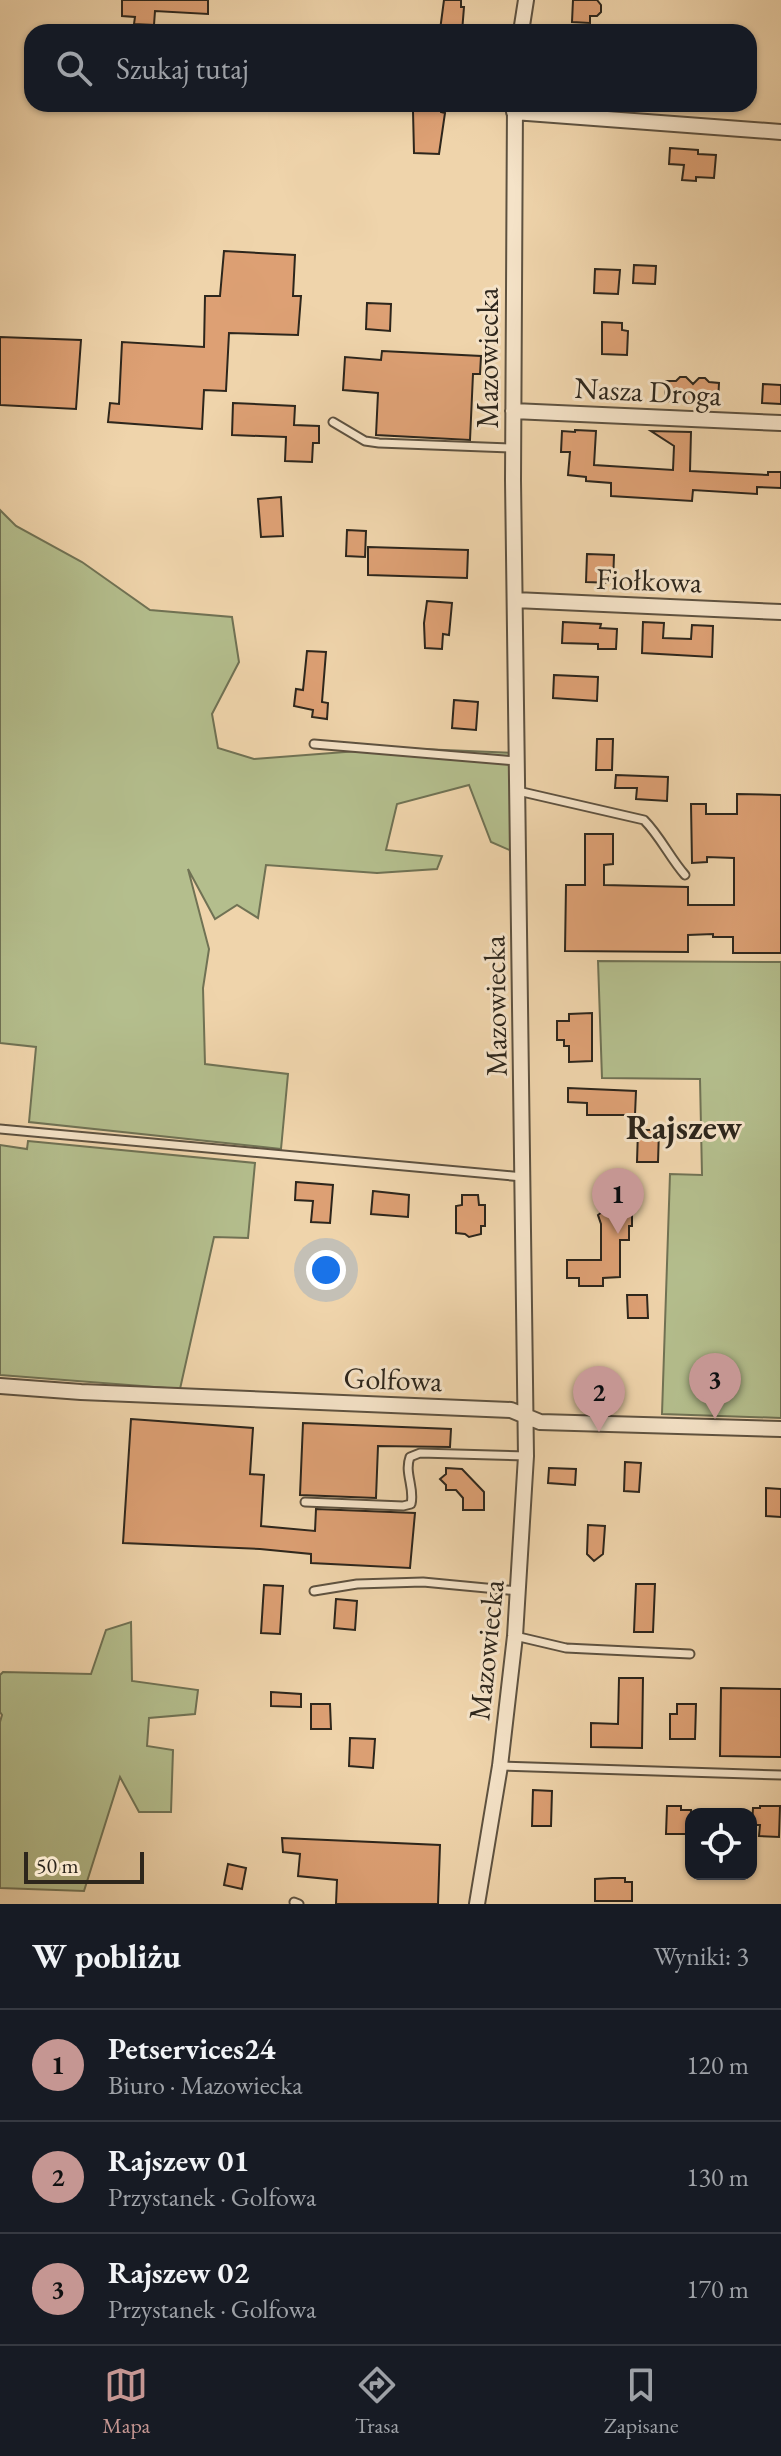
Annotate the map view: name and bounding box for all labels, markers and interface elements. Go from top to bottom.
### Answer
search box [24,24,757,112]
icon: search [52,46,96,90]
text: Szukaj tutaj [116,49,249,88]
street label: Mazowiecka [468,287,507,429]
street label: Nasza Droga [573,368,723,414]
street label: Fiołkowa [595,559,703,601]
street label: Mazowiecka [474,935,516,1077]
district label: Rajszew [626,1105,743,1149]
pin: 1 [592,1168,644,1234]
your location [306,1250,346,1290]
pin: 3 [689,1353,741,1419]
street label: Golfowa [343,1358,443,1400]
pin: 2 [573,1366,625,1432]
street label: Mazowiecka [459,1578,513,1722]
map controls [685,1808,757,1880]
button: locate [685,1808,757,1880]
scale bar [24,1848,144,1884]
text: 50 m [36,1851,79,1880]
text: W pobliżu [32,1934,181,1978]
text: Wyniki: 3 [654,1939,749,1973]
text: Petservices24 [108,2029,275,2068]
text: 1 [51,2048,65,2082]
text: 120 m [686,2048,749,2082]
text: Biuro · Mazowiecka [108,2068,303,2102]
text: Rajszew 01 [108,2141,249,2180]
text: 2 [51,2160,65,2194]
text: 130 m [686,2160,749,2194]
text: Przystanek · Golfowa [108,2180,316,2214]
text: Rajszew 02 [108,2253,249,2292]
text: 3 [51,2272,65,2306]
text: 170 m [686,2272,749,2306]
text: Przystanek · Golfowa [108,2292,316,2326]
tab: Mapa [102,2363,150,2440]
tab: Trasa [355,2363,399,2440]
tab: Zapisane [604,2363,679,2440]

